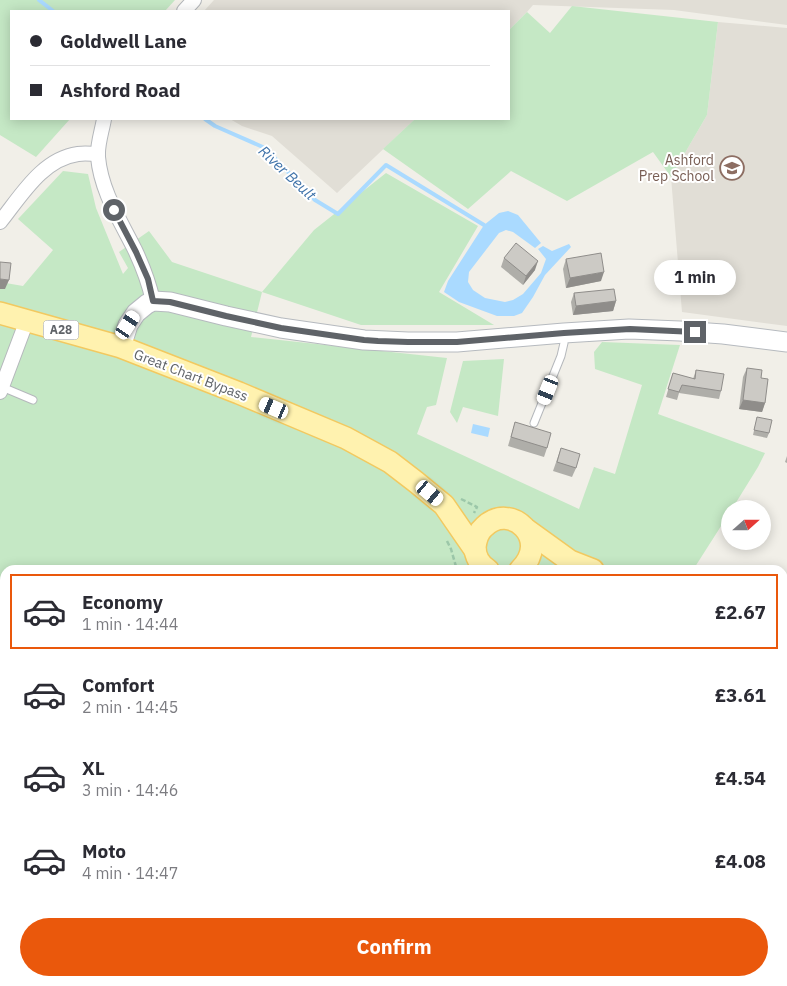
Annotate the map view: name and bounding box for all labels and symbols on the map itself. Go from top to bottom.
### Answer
water label: River Beult [255,141,321,205]
place label: Ashford Prep School [639,151,714,185]
school or university icon: Ashford Prep School [719,155,745,181]
route start [103,199,125,221]
callout: 1 min [654,260,736,294]
car [113,308,142,342]
road number: A28 [44,320,78,340]
route end [684,321,706,343]
street label: Great Chart Bypass [131,345,251,405]
car [535,373,560,407]
car [257,395,290,421]
car [413,478,446,508]
north arrow [721,500,771,550]

